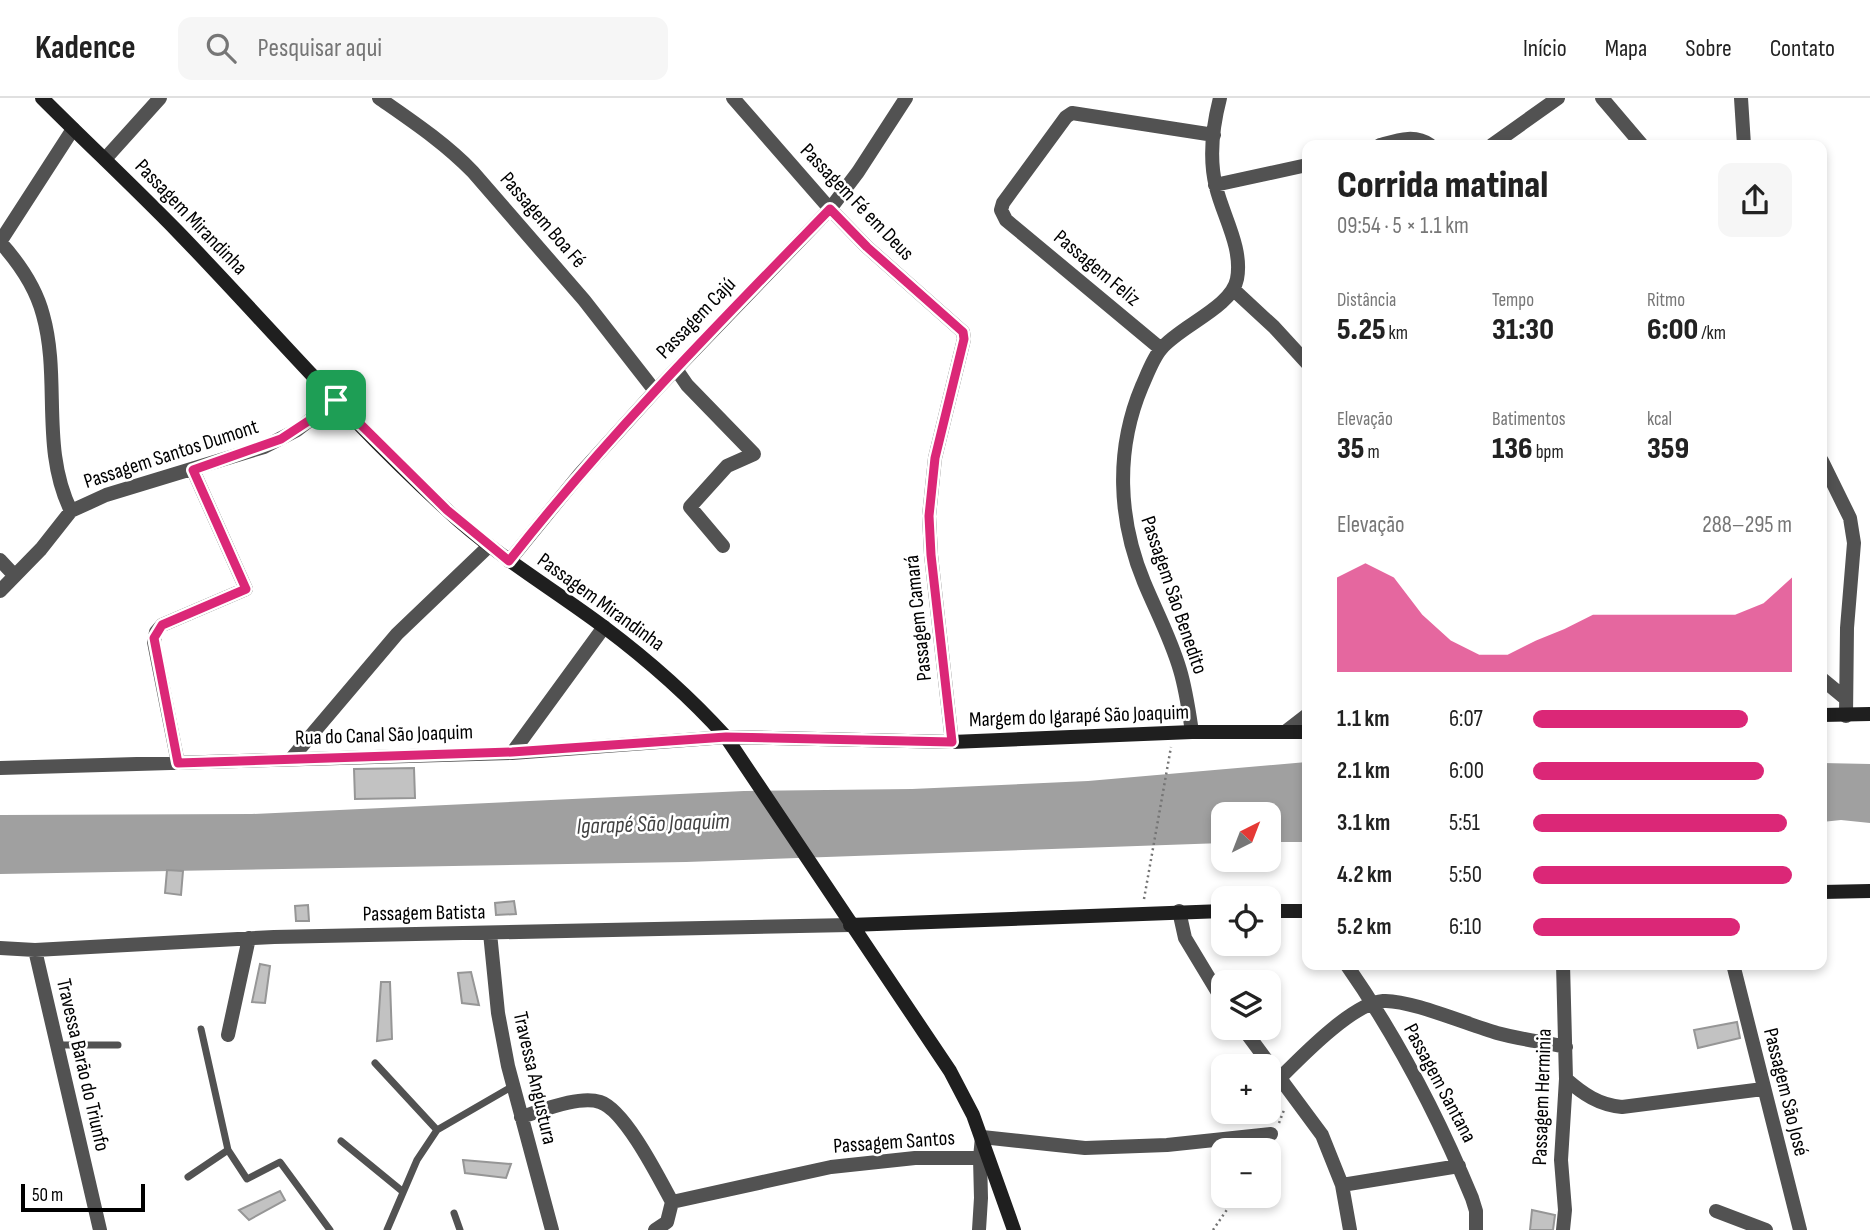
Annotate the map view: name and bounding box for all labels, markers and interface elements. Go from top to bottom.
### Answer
search box [178,17,668,80]
text: Kadence [35,28,136,68]
icon: search [202,29,240,67]
text: Pesquisar aqui [258,33,382,64]
text: Início [1523,34,1567,63]
text: Mapa [1605,34,1647,63]
text: Sobre [1685,34,1732,63]
text: Contato [1770,34,1835,63]
street label: Passagem Fé em Deus [795,138,919,266]
street label: Passagem Mirandinha [130,154,252,280]
text: Corrida matinal [1337,163,1548,208]
button: share [1718,163,1792,237]
street label: Passagem Boa Fé [495,167,591,273]
text: 09:54 · 5 × 1.1 km [1337,212,1469,240]
street label: Passagem Feliz [1049,225,1146,312]
street label: Passagem Cajú [651,272,741,364]
text: Distância [1337,289,1396,312]
text: Tempo [1492,289,1534,312]
text: Ritmo [1647,289,1685,312]
text: 5.25 [1337,312,1386,348]
text: 31:30 [1492,312,1554,348]
text: 6:00 [1647,312,1698,348]
text: km [1386,322,1408,345]
text: /km [1698,322,1726,345]
pin [306,370,366,430]
icon: arrive [317,381,355,419]
text: Elevação [1337,408,1393,431]
text: Batimentos [1492,408,1566,431]
text: kcal [1647,408,1672,431]
street label: Passagem Santos Dumont [81,414,261,494]
text: 35 [1337,431,1364,467]
text: 136 [1492,431,1533,467]
text: 359 [1647,431,1689,467]
text: m [1364,441,1380,464]
text: bpm [1533,441,1564,464]
text: Elevação [1337,511,1405,539]
text: 288–295 m [1702,511,1792,539]
street label: Passagem São Benedito [1135,513,1213,677]
street label: Passagem Mirandinha [533,548,669,656]
street label: Passagem Camará [899,554,937,682]
street label: Margem do Igarapé São Joaquim [969,700,1189,732]
text: 1.1 km [1337,705,1390,733]
text: 6:07 [1449,705,1483,733]
street label: Rua do Canal São Joaquim [295,719,473,751]
text: 2.1 km [1337,757,1390,785]
text: 6:00 [1449,757,1484,785]
north arrow [1211,802,1281,872]
map controls [1211,802,1281,1208]
water label: Igarapé São Joaquim [576,807,731,841]
text: 3.1 km [1337,809,1390,837]
text: 5:51 [1449,809,1480,837]
text: 4.2 km [1337,861,1392,889]
text: 5:50 [1449,861,1482,889]
button: locate [1211,886,1281,956]
street label: Passagem Batista [362,899,486,927]
text: 5.2 km [1337,913,1391,941]
text: 6:10 [1449,913,1482,941]
button: layers [1211,970,1281,1040]
street label: Travessa Barão do Triunfo [51,976,115,1154]
street label: Travessa Angustura [508,1009,562,1147]
street label: Passagem Santana [1398,1019,1482,1147]
street label: Passagem São José [1758,1025,1814,1159]
street label: Passagem Herminia [1527,1028,1557,1166]
button: + [1211,1054,1281,1124]
street label: Passagem Santos [832,1125,956,1159]
button: − [1211,1138,1281,1208]
scale bar [21,1181,145,1213]
text: 50 m [32,1184,63,1207]

